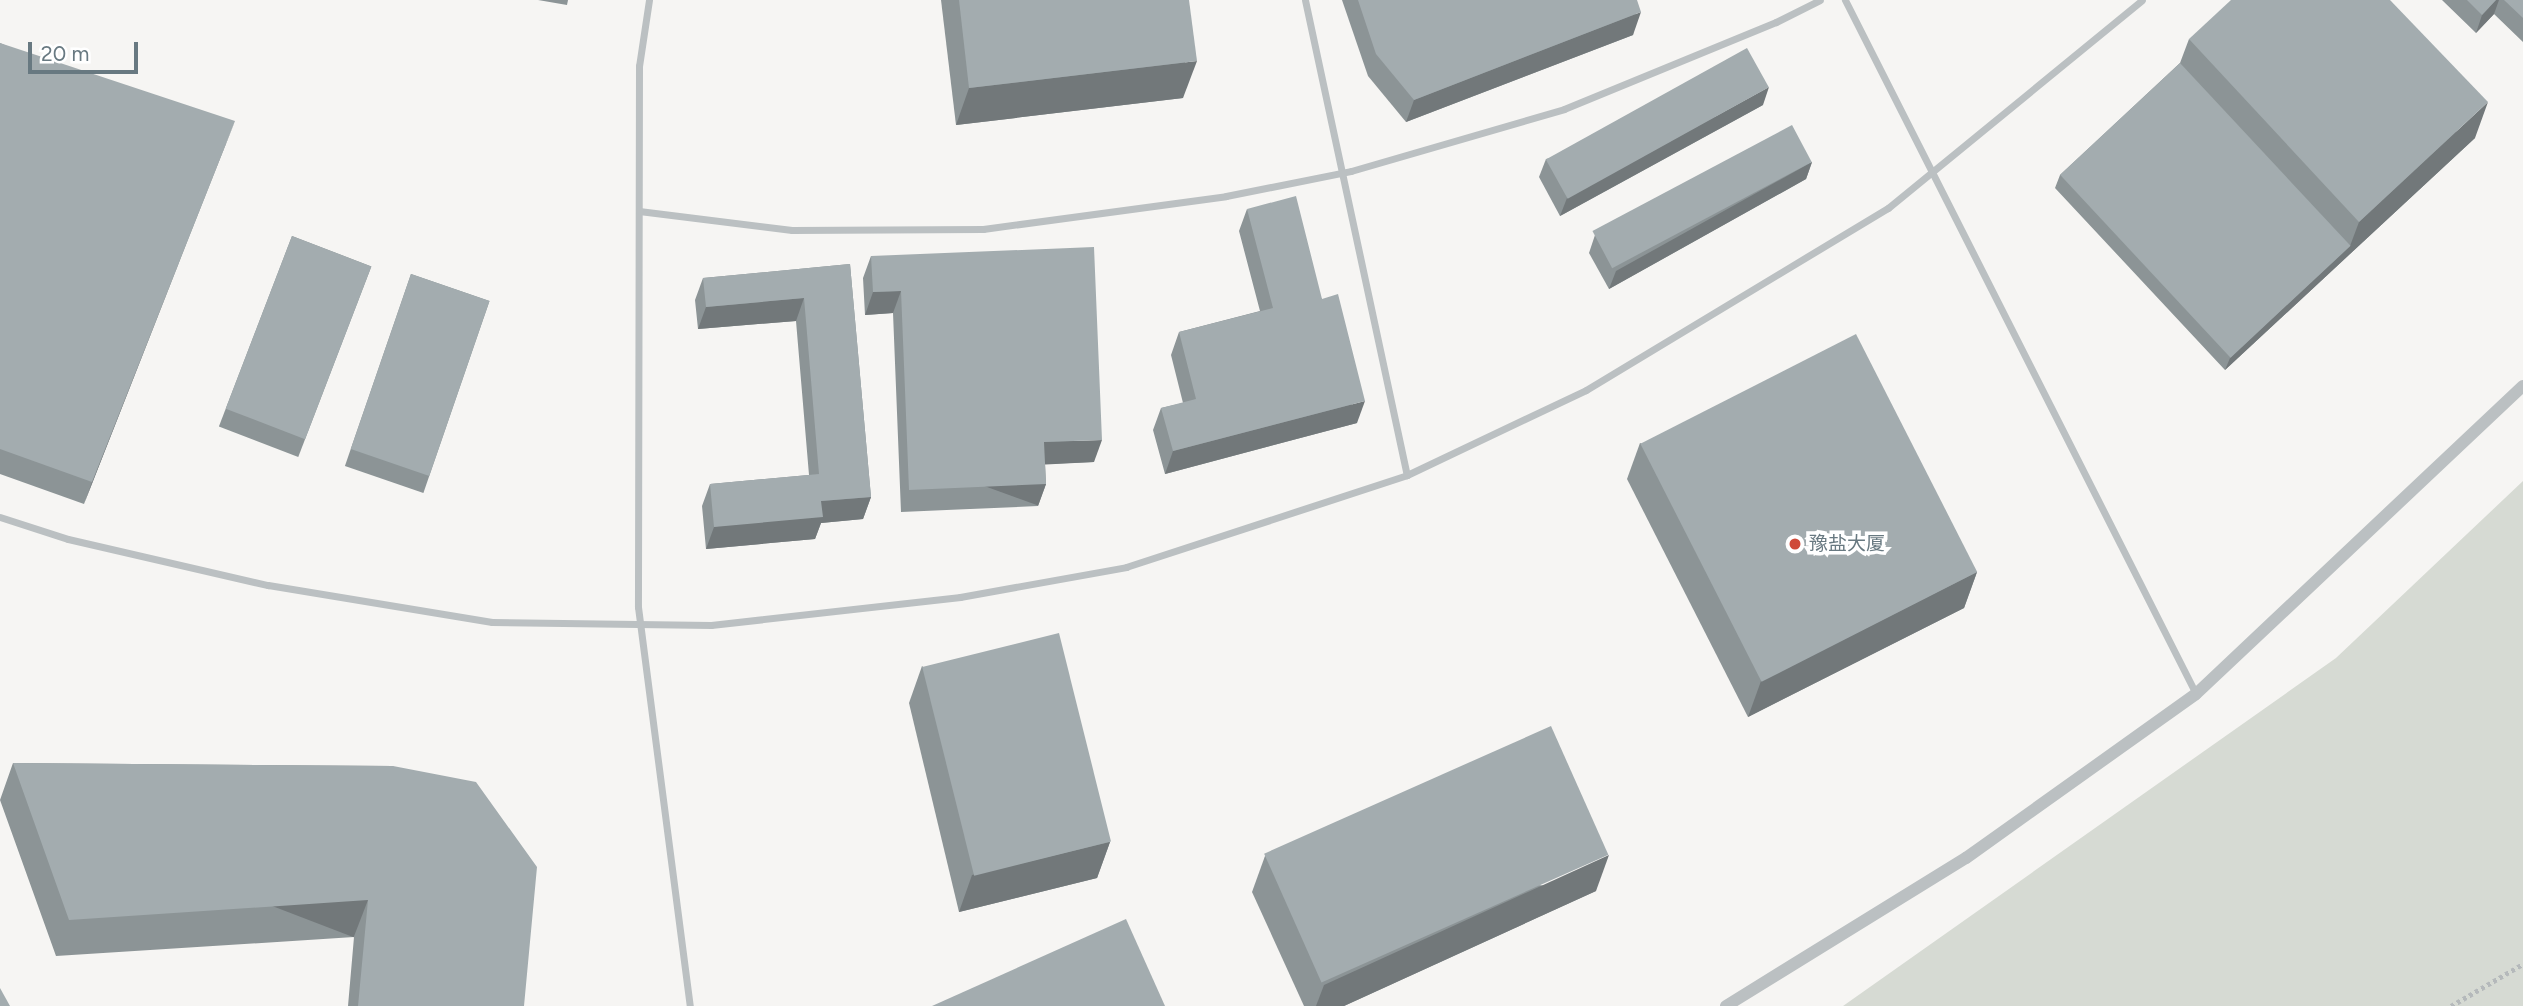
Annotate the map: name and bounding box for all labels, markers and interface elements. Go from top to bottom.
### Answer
scale bar [32,28,142,72]
text: 20 m [41,41,89,66]
place label: 豫盐大厦 [1809,533,1885,555]
marker: 豫盐大厦 [1787,536,1803,552]

